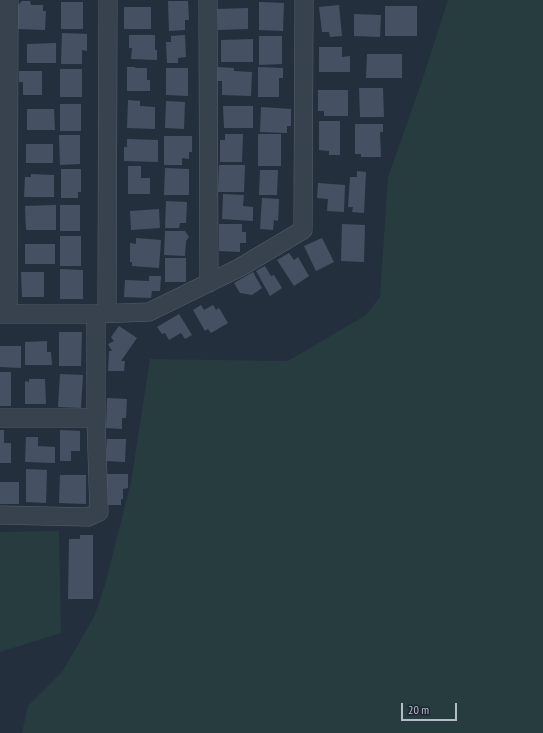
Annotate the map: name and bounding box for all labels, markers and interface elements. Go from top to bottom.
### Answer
scale bar [403,695,459,721]
text: 20 m [408,702,429,717]

